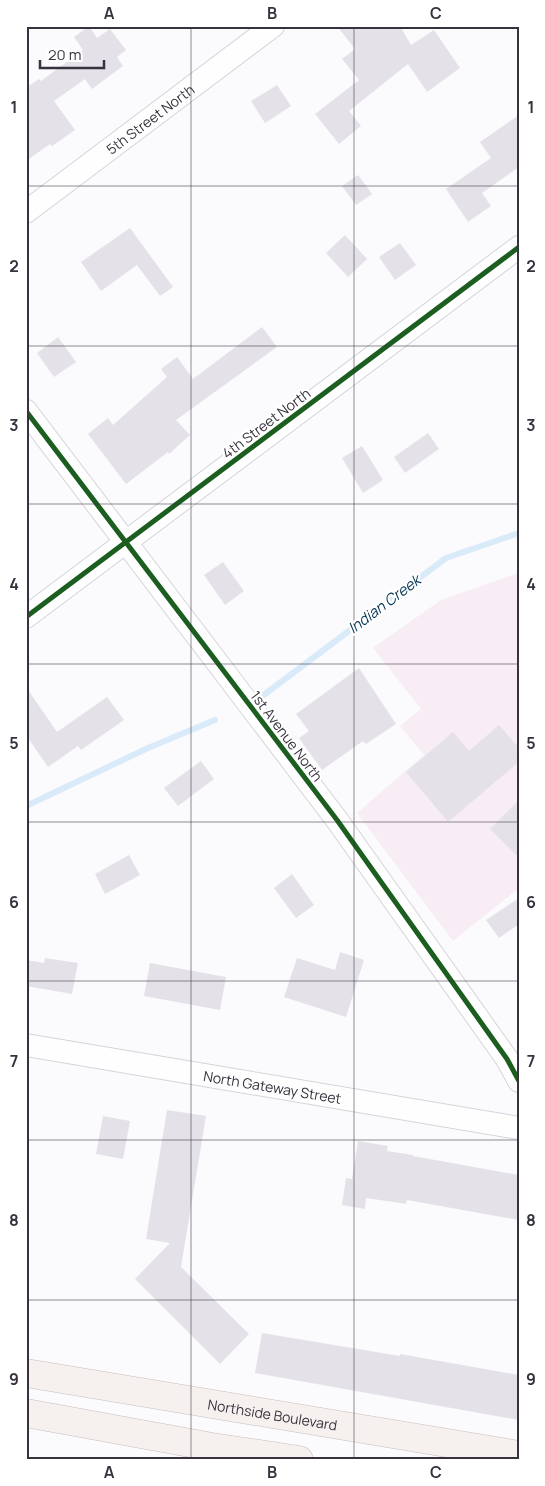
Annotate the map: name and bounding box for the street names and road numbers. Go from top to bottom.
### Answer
street label: 5th Street North [102,79,198,158]
street label: 4th Street North [218,384,314,462]
street label: 1st Avenue North [247,687,327,785]
street label: North Gateway Street [202,1066,343,1108]
street label: Northside Boulevard [206,1394,339,1434]

